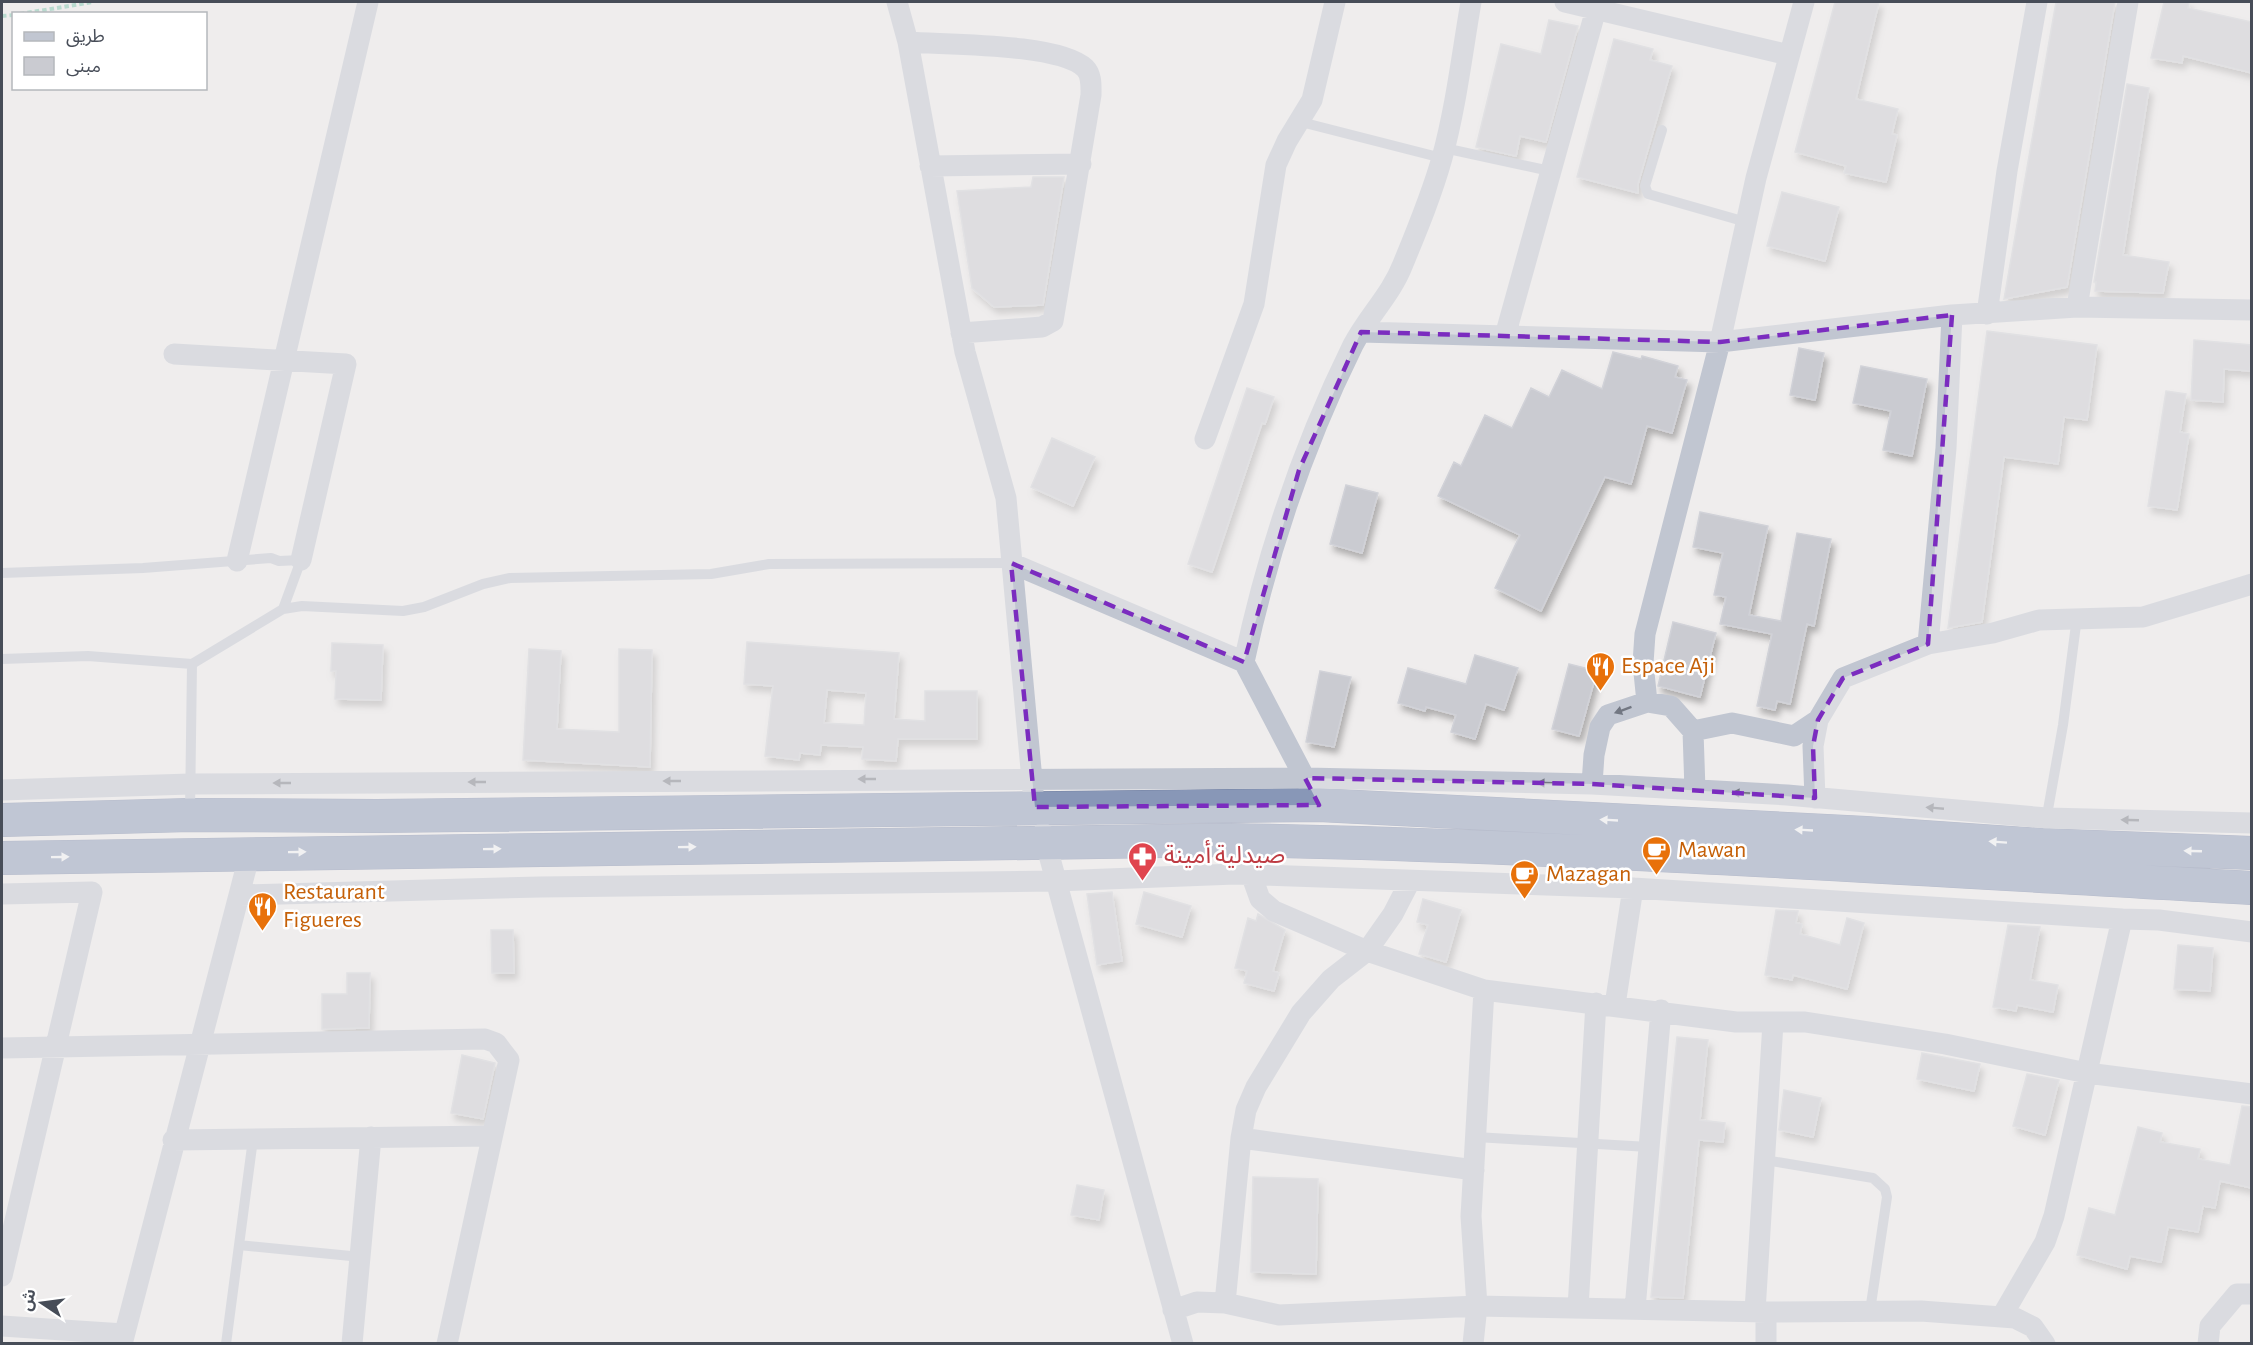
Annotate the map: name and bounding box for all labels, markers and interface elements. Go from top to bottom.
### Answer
legend [12,12,207,90]
text: طريق [66,28,105,47]
text: مبنى [66,58,101,77]
restaurant icon: Espace Aji [1584,650,1616,692]
place label: Espace Aji [1621,654,1715,678]
one-way arrow [1614,705,1632,715]
one-way arrow [857,774,876,784]
one-way arrow [662,776,681,785]
one-way arrow [467,777,486,787]
one-way arrow [272,778,291,788]
one-way arrow [1537,778,1556,787]
one-way arrow [1732,788,1751,797]
one-way arrow [1926,803,1945,813]
one-way arrow [1599,815,1618,824]
one-way arrow [2121,816,2140,825]
one-way arrow [1794,825,1813,834]
cafe icon: Mawan [1641,834,1673,876]
one-way arrow [1989,837,2008,846]
place label: Mawan [1678,838,1747,862]
place label: صيدلية أمينة [1164,839,1285,868]
pharmacy icon: صيدلية أمينة [1127,840,1159,882]
one-way arrow [677,842,696,852]
one-way arrow [482,844,501,854]
one-way arrow [2184,846,2203,855]
one-way arrow [287,847,306,857]
one-way arrow [50,852,69,862]
cafe icon: Mazagan [1509,858,1541,900]
place label: Mazagan [1546,862,1631,886]
place label: Restaurant Figueres [283,880,385,932]
restaurant icon: Restaurant Figueres [246,890,278,932]
north arrow [12,1273,72,1333]
text: ش [18,1287,40,1313]

